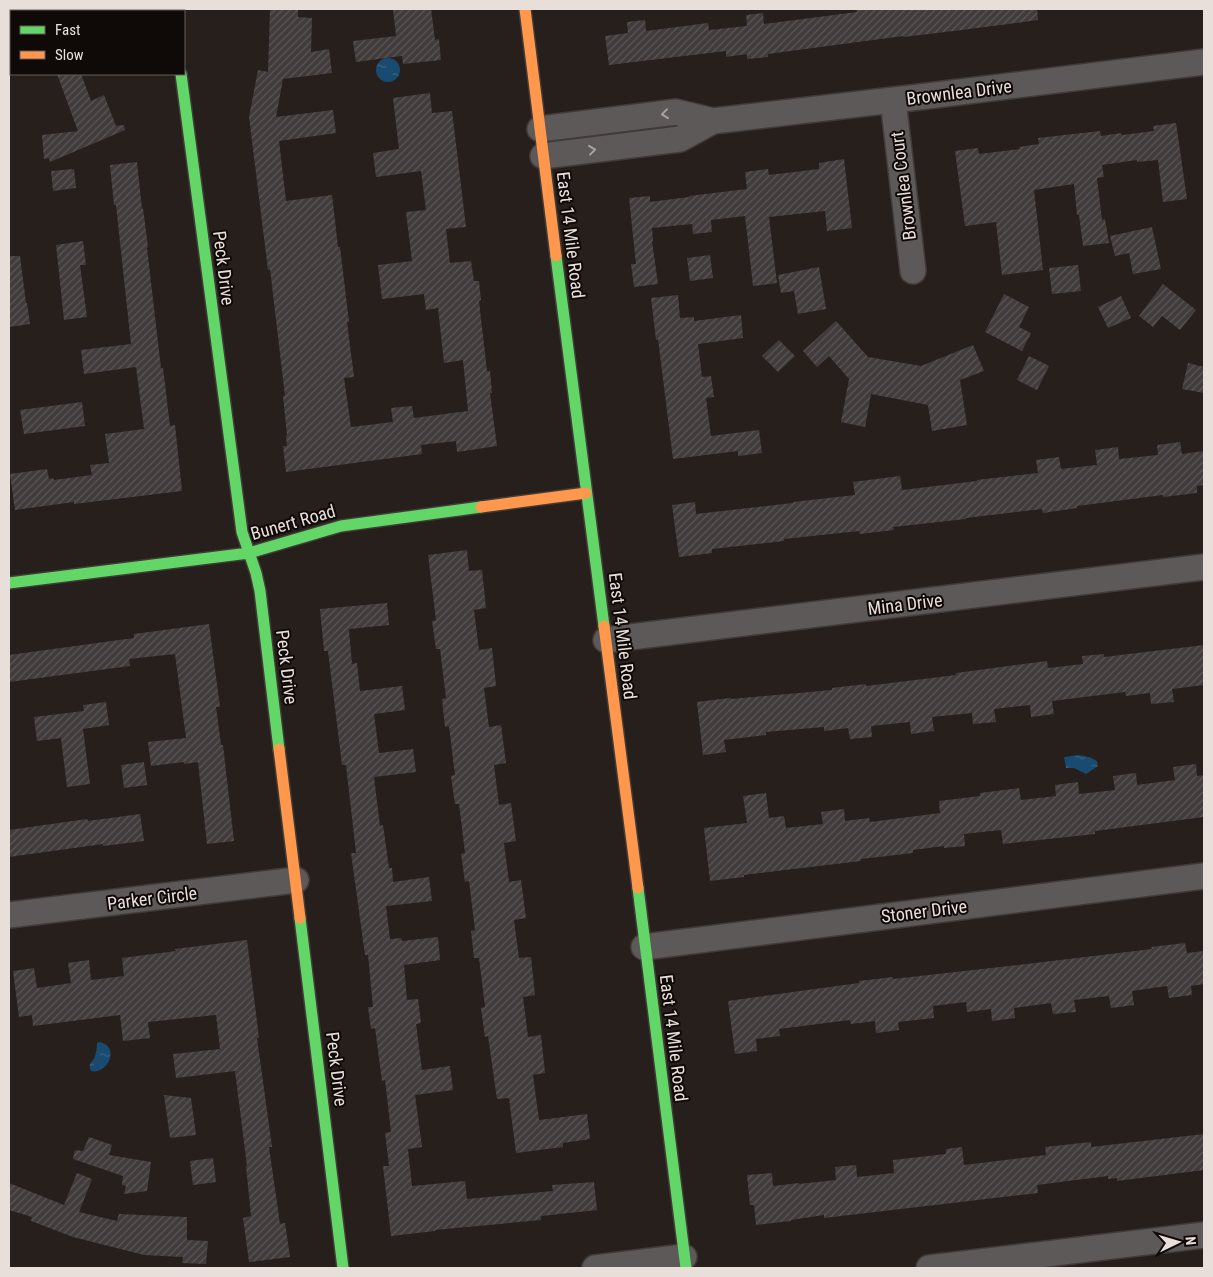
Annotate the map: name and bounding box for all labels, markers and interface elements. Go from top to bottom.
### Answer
legend [10,10,185,75]
text: Fast [55,21,80,39]
text: Slow [55,46,84,64]
street label: Brownlea Drive [905,75,1013,109]
one-way arrow [661,108,669,119]
street label: Brownlea Court [886,131,920,241]
one-way arrow [588,145,596,156]
street label: East 14 Mile Road [553,170,589,300]
street label: Peck Drive [209,230,239,306]
street label: Bunert Road [248,500,338,544]
street label: East 14 Mile Road [605,571,641,701]
street label: Mina Drive [866,589,944,619]
street label: Peck Drive [272,629,302,705]
street label: Parker Circle [106,882,198,914]
street label: Stoner Drive [880,895,968,927]
street label: East 14 Mile Road [656,973,692,1103]
street label: Peck Drive [322,1031,352,1107]
north arrow [1153,1217,1203,1267]
text: N [1183,1236,1199,1246]

